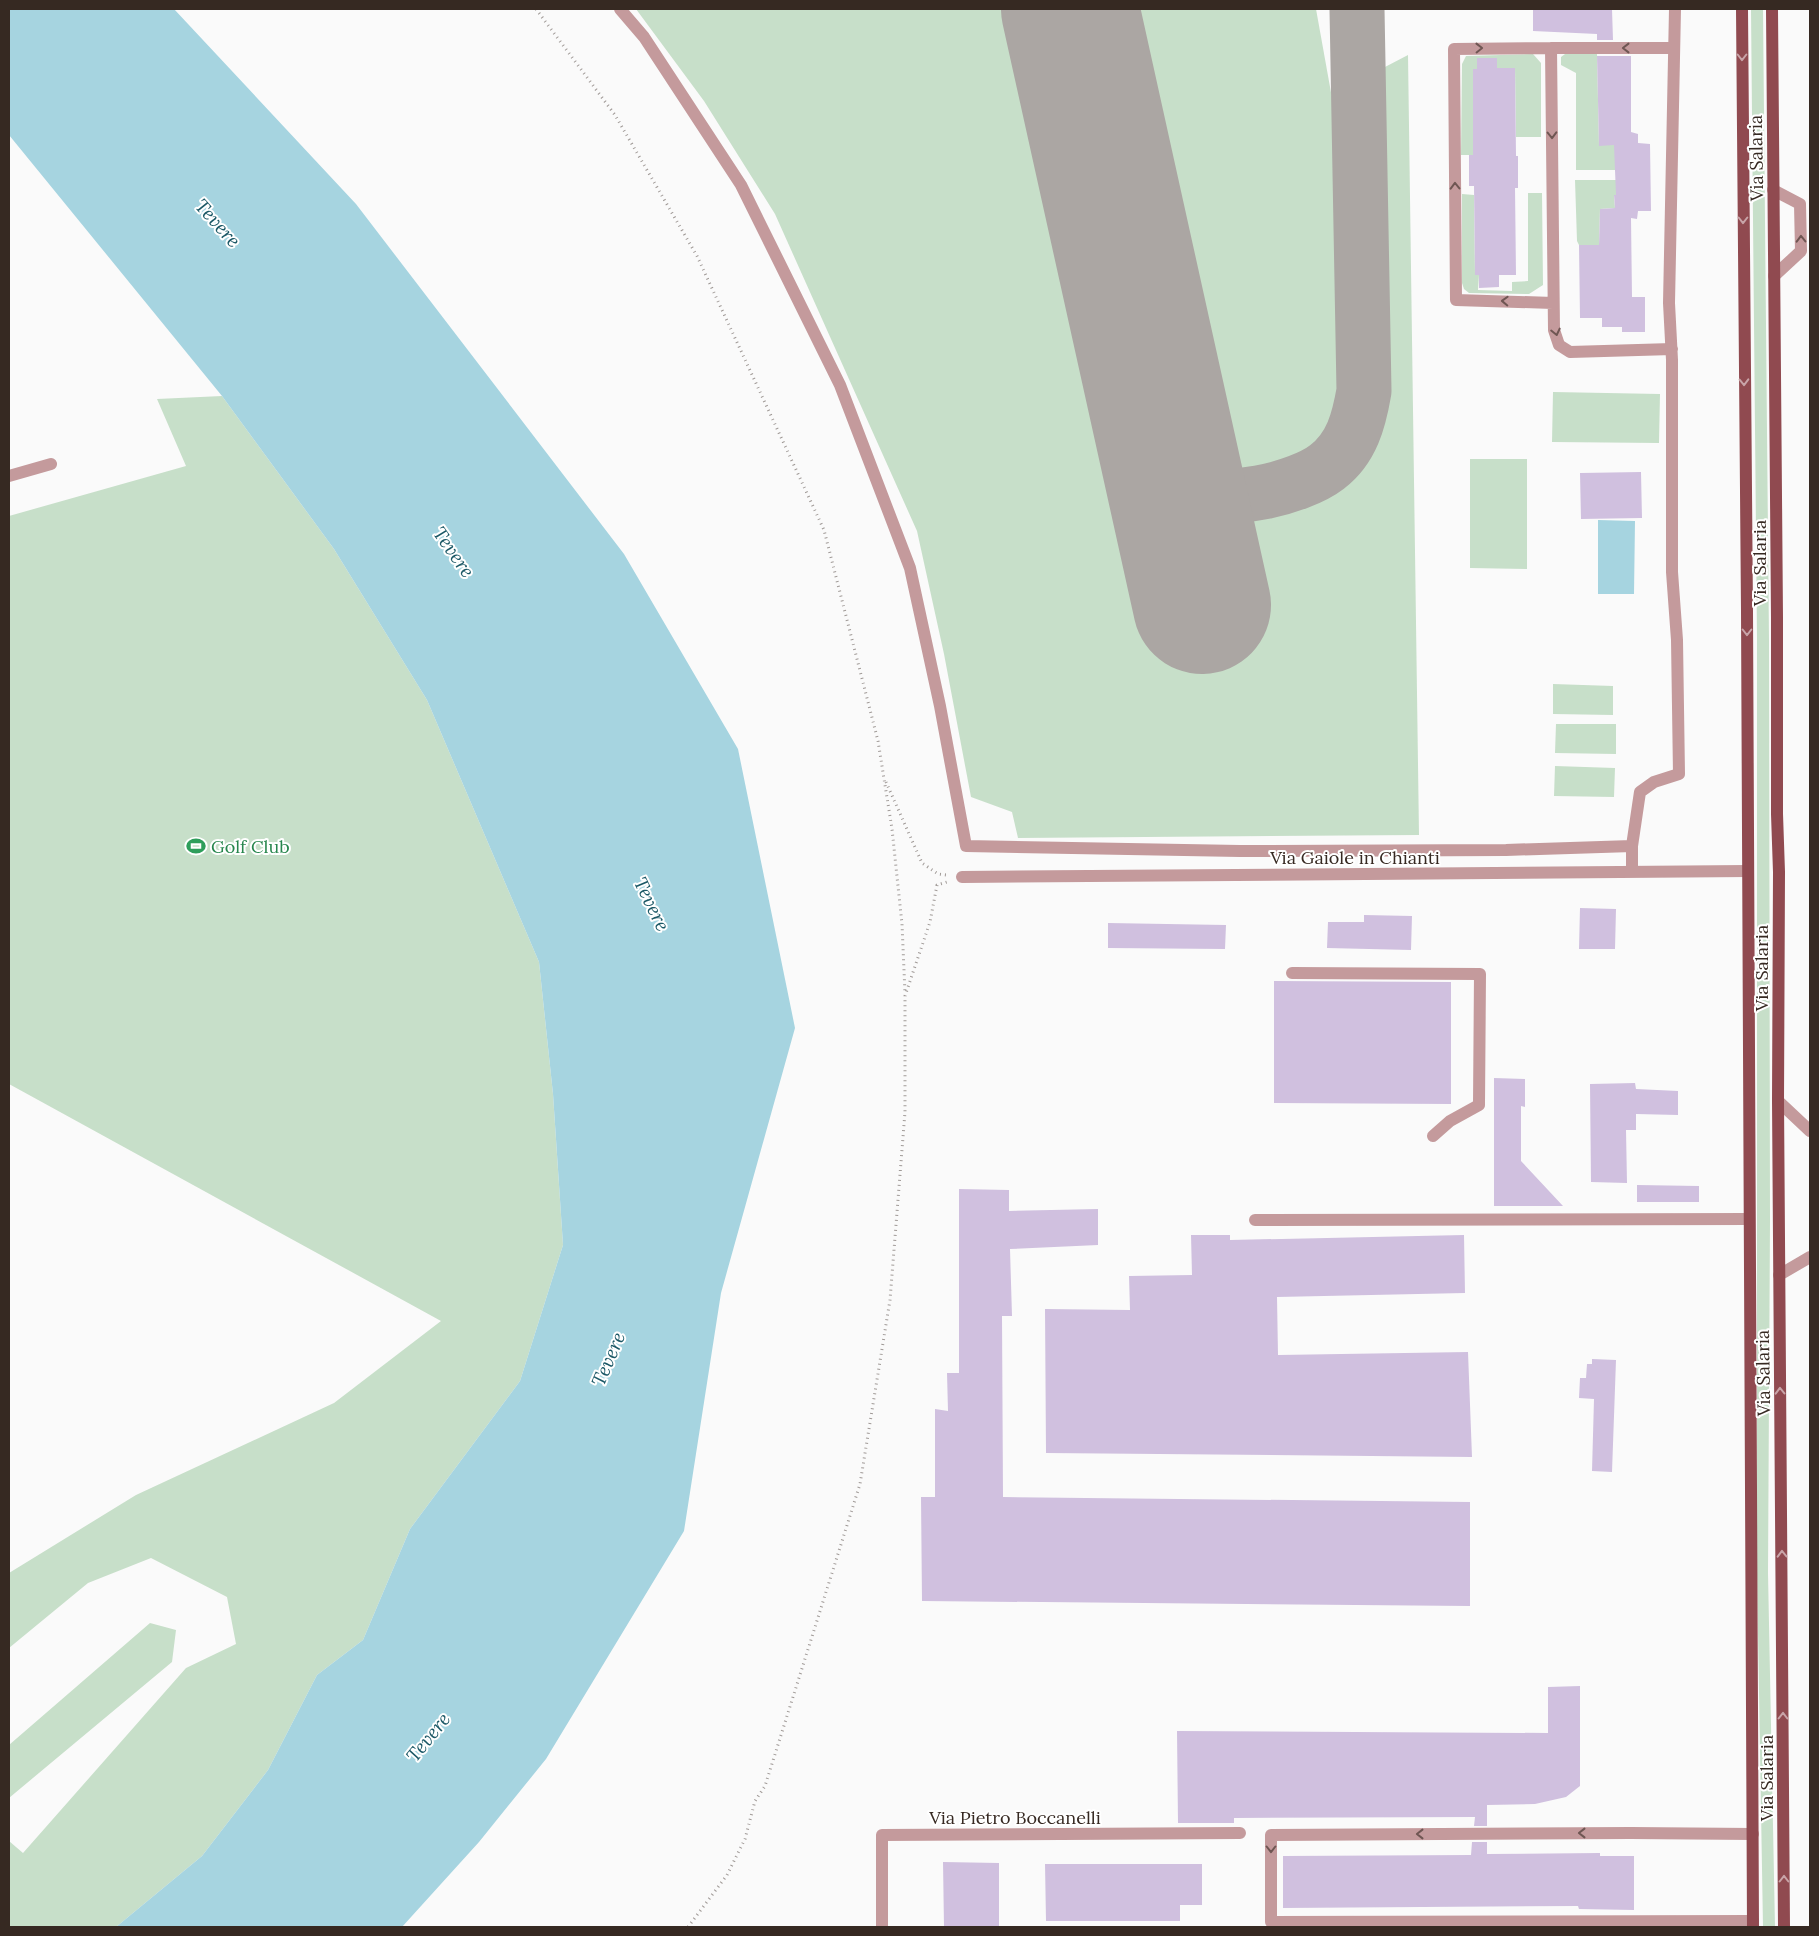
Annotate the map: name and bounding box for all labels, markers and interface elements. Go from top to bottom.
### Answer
one-way arrow [1475,43,1483,54]
one-way arrow [1621,43,1629,53]
one-way arrow [1737,54,1747,62]
street label: Via Salaria [1744,115,1768,202]
one-way arrow [1546,132,1557,140]
one-way arrow [1450,182,1460,190]
water label: Tevere [190,194,246,252]
one-way arrow [1738,216,1748,224]
one-way arrow [1796,235,1806,242]
one-way arrow [1500,296,1508,307]
one-way arrow [1550,328,1561,337]
one-way arrow [1739,379,1750,387]
street label: Via Salaria [1748,520,1771,607]
water label: Tevere [428,522,480,582]
one-way arrow [1742,629,1752,637]
sports icon: Golf Club [185,835,207,857]
place label: Golf Club [211,835,290,858]
street label: Via Gaiole in Chianti [1269,846,1440,869]
water label: Tevere [629,873,675,935]
street label: Via Salaria [1750,925,1773,1012]
water label: Tevere [586,1328,630,1390]
street label: Via Salaria [1751,1330,1775,1417]
one-way arrow [1775,1387,1785,1394]
one-way arrow [1777,1549,1787,1557]
water label: Tevere [401,1707,455,1767]
one-way arrow [1778,1712,1789,1720]
street label: Via Salaria [1755,1735,1778,1822]
street label: Via Pietro Boccanelli [928,1806,1101,1829]
one-way arrow [1578,1828,1586,1838]
one-way arrow [1416,1829,1424,1839]
one-way arrow [1266,1846,1276,1853]
one-way arrow [1779,1874,1789,1882]

